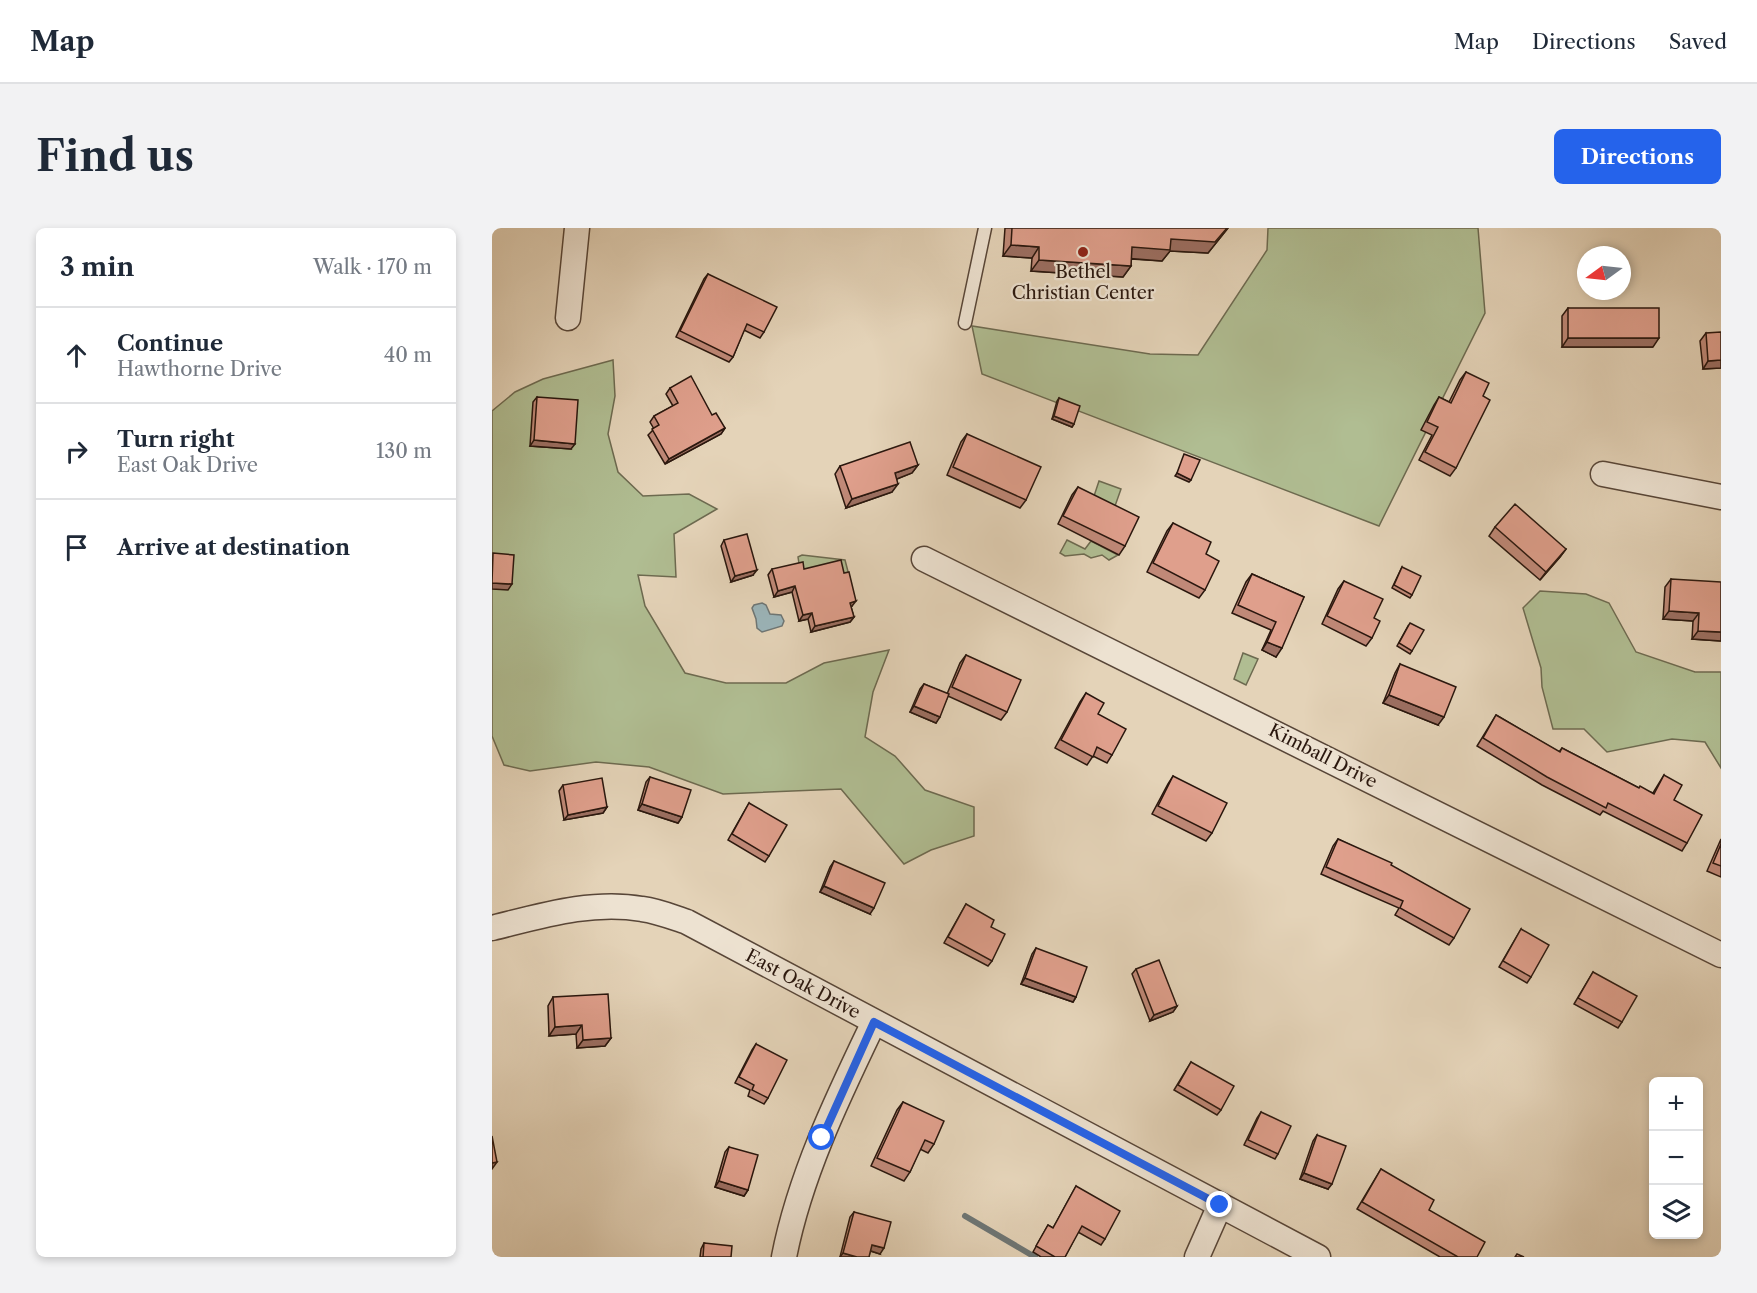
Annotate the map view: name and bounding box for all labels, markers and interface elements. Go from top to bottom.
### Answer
text: Map [30,24,94,58]
text: Map [1454,29,1499,54]
text: Directions [1532,29,1636,54]
text: Saved [1669,29,1727,54]
button: Directions [1554,129,1721,184]
text: Find us [36,130,194,182]
marker: Bethel Christian Center [1076,245,1090,259]
north arrow [1577,246,1631,300]
text: 3 min [60,251,134,283]
text: Walk · 170 m [313,255,432,279]
place label: Bethel Christian Center [1012,261,1155,304]
text: Continue [117,330,223,357]
icon: ahead [60,339,93,372]
text: 40 m [384,343,432,367]
text: Hawthorne Drive [117,357,282,381]
text: Turn right [117,426,235,453]
icon: right [60,435,93,468]
text: 130 m [376,439,432,463]
text: East Oak Drive [117,453,258,477]
icon: arrive [60,531,93,564]
text: Arrive at destination [117,534,350,561]
street label: Kimball Drive [1265,719,1381,793]
street label: East Oak Drive [742,945,864,1023]
map controls [1649,1077,1703,1239]
button: + [1649,1077,1703,1131]
route start [808,1124,834,1150]
button: − [1649,1131,1703,1185]
button: layers [1649,1185,1703,1239]
route end [1206,1191,1232,1217]

